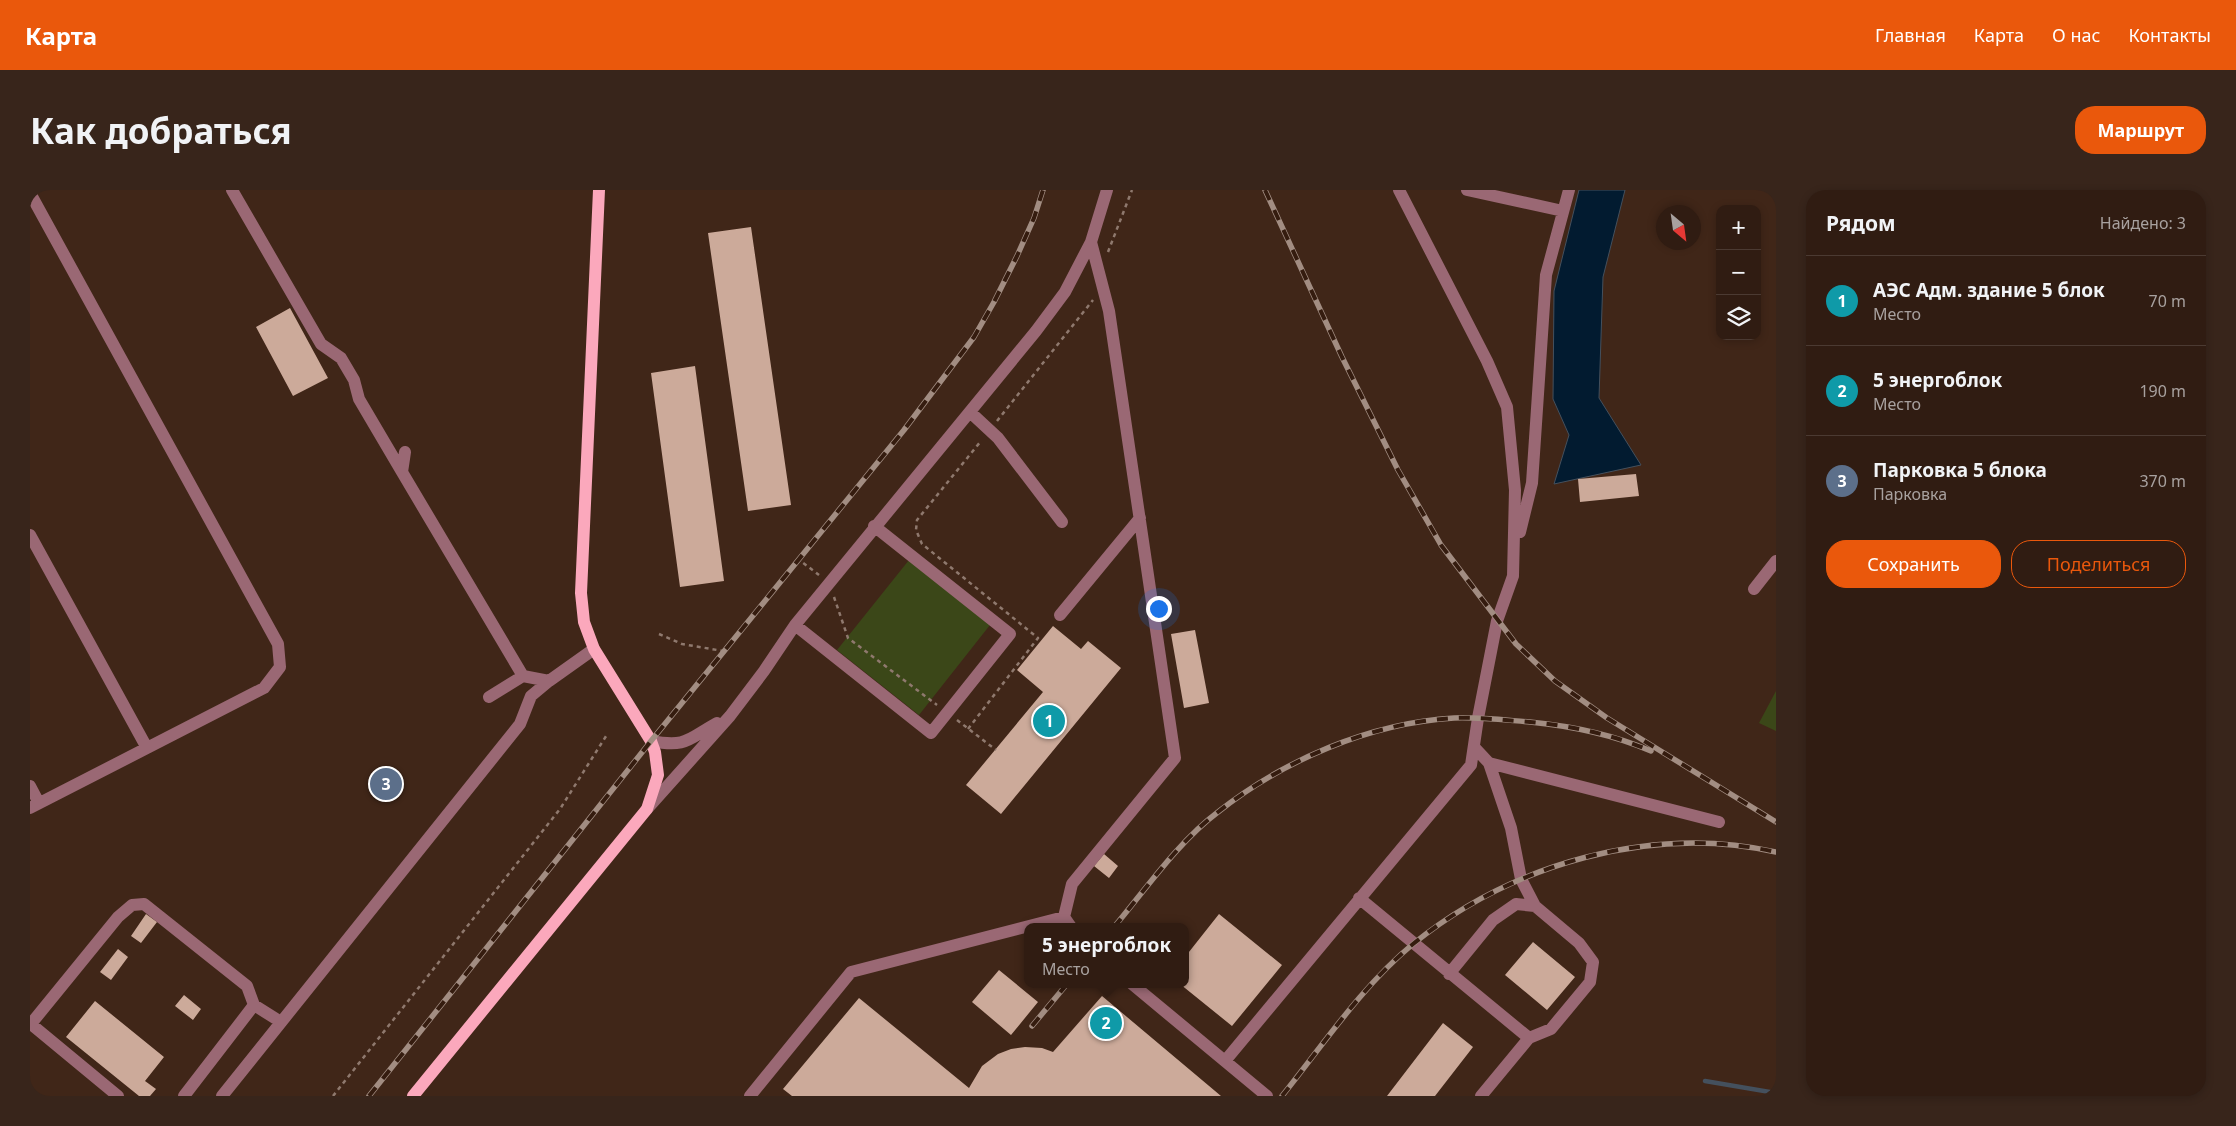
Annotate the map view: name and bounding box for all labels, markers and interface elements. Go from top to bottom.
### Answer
text: Карта [25,19,97,52]
text: Главная [1875,23,1946,47]
text: Карта [1974,23,2024,47]
text: О нас [2052,23,2100,47]
text: Контакты [2128,23,2211,47]
button: Маршрут [2075,106,2206,154]
text: Как добраться [30,107,292,154]
north arrow [1656,205,1701,250]
map controls [1716,205,1761,340]
button: + [1716,205,1761,250]
text: Рядом [1826,209,1896,237]
text: Найдено: 3 [2100,212,2186,234]
button: − [1716,250,1761,295]
text: АЭС Адм. здание 5 блок [1873,277,2105,303]
text: 1 [1837,290,1847,312]
text: 70 m [2149,290,2186,312]
button: layers [1716,295,1761,340]
text: Место [1873,303,1921,325]
text: 5 энергоблок [1873,367,2002,393]
text: 2 [1837,380,1847,402]
text: 190 m [2139,380,2186,402]
text: Место [1873,393,1921,415]
text: Парковка 5 блока [1873,457,2047,483]
text: 3 [1837,470,1847,492]
text: 370 m [2139,470,2186,492]
text: Парковка [1873,483,1947,505]
button: Сохранить [1826,540,2001,588]
button: Поделиться [2011,540,2186,588]
your location [1146,596,1172,622]
pin: 1 [1033,702,1065,740]
pin: 3 [370,765,402,803]
popup [1024,923,1189,988]
text: 5 энергоблок [1042,932,1171,958]
text: Место [1042,958,1090,980]
pin: 2 [1090,1004,1122,1042]

